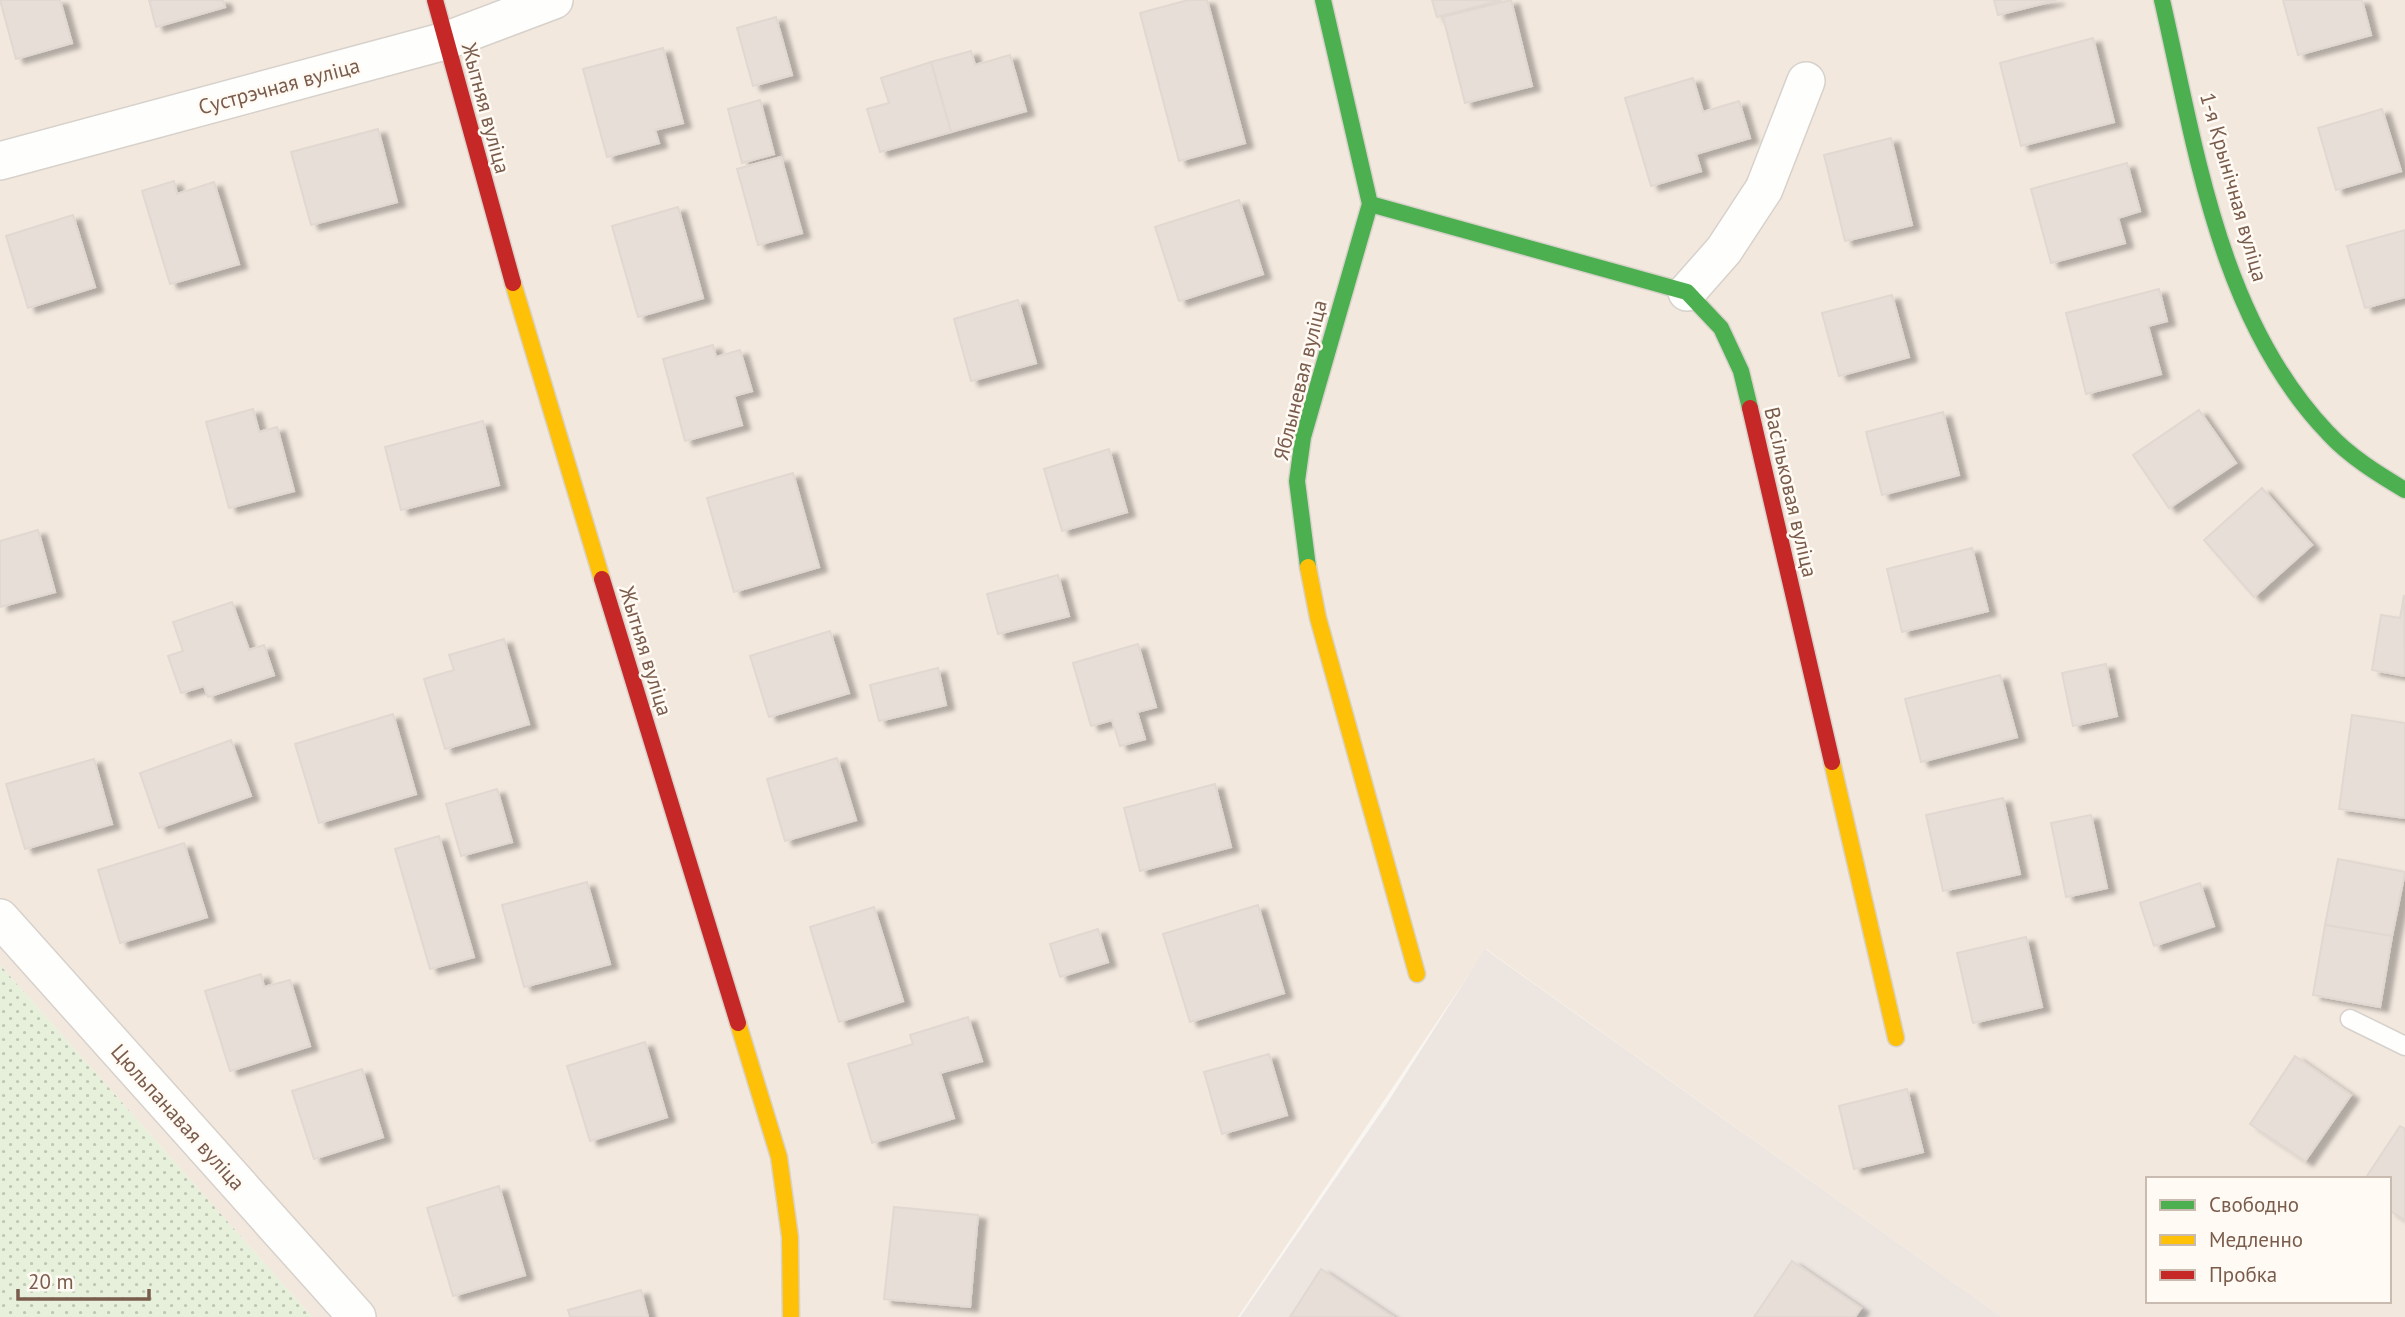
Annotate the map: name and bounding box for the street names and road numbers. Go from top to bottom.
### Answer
street label: Жытняя вуліца [455,39,516,176]
street label: Сустрэчная вуліца [195,51,363,121]
street label: 1-я Крынічная вуліца [2194,89,2274,285]
street label: Яблыневая вуліца [1267,297,1333,463]
street label: Васільковая вуліца [1758,404,1824,580]
street label: Жытняя вуліца [613,582,679,719]
street label: Цюльпанавая вуліца [105,1038,251,1196]

